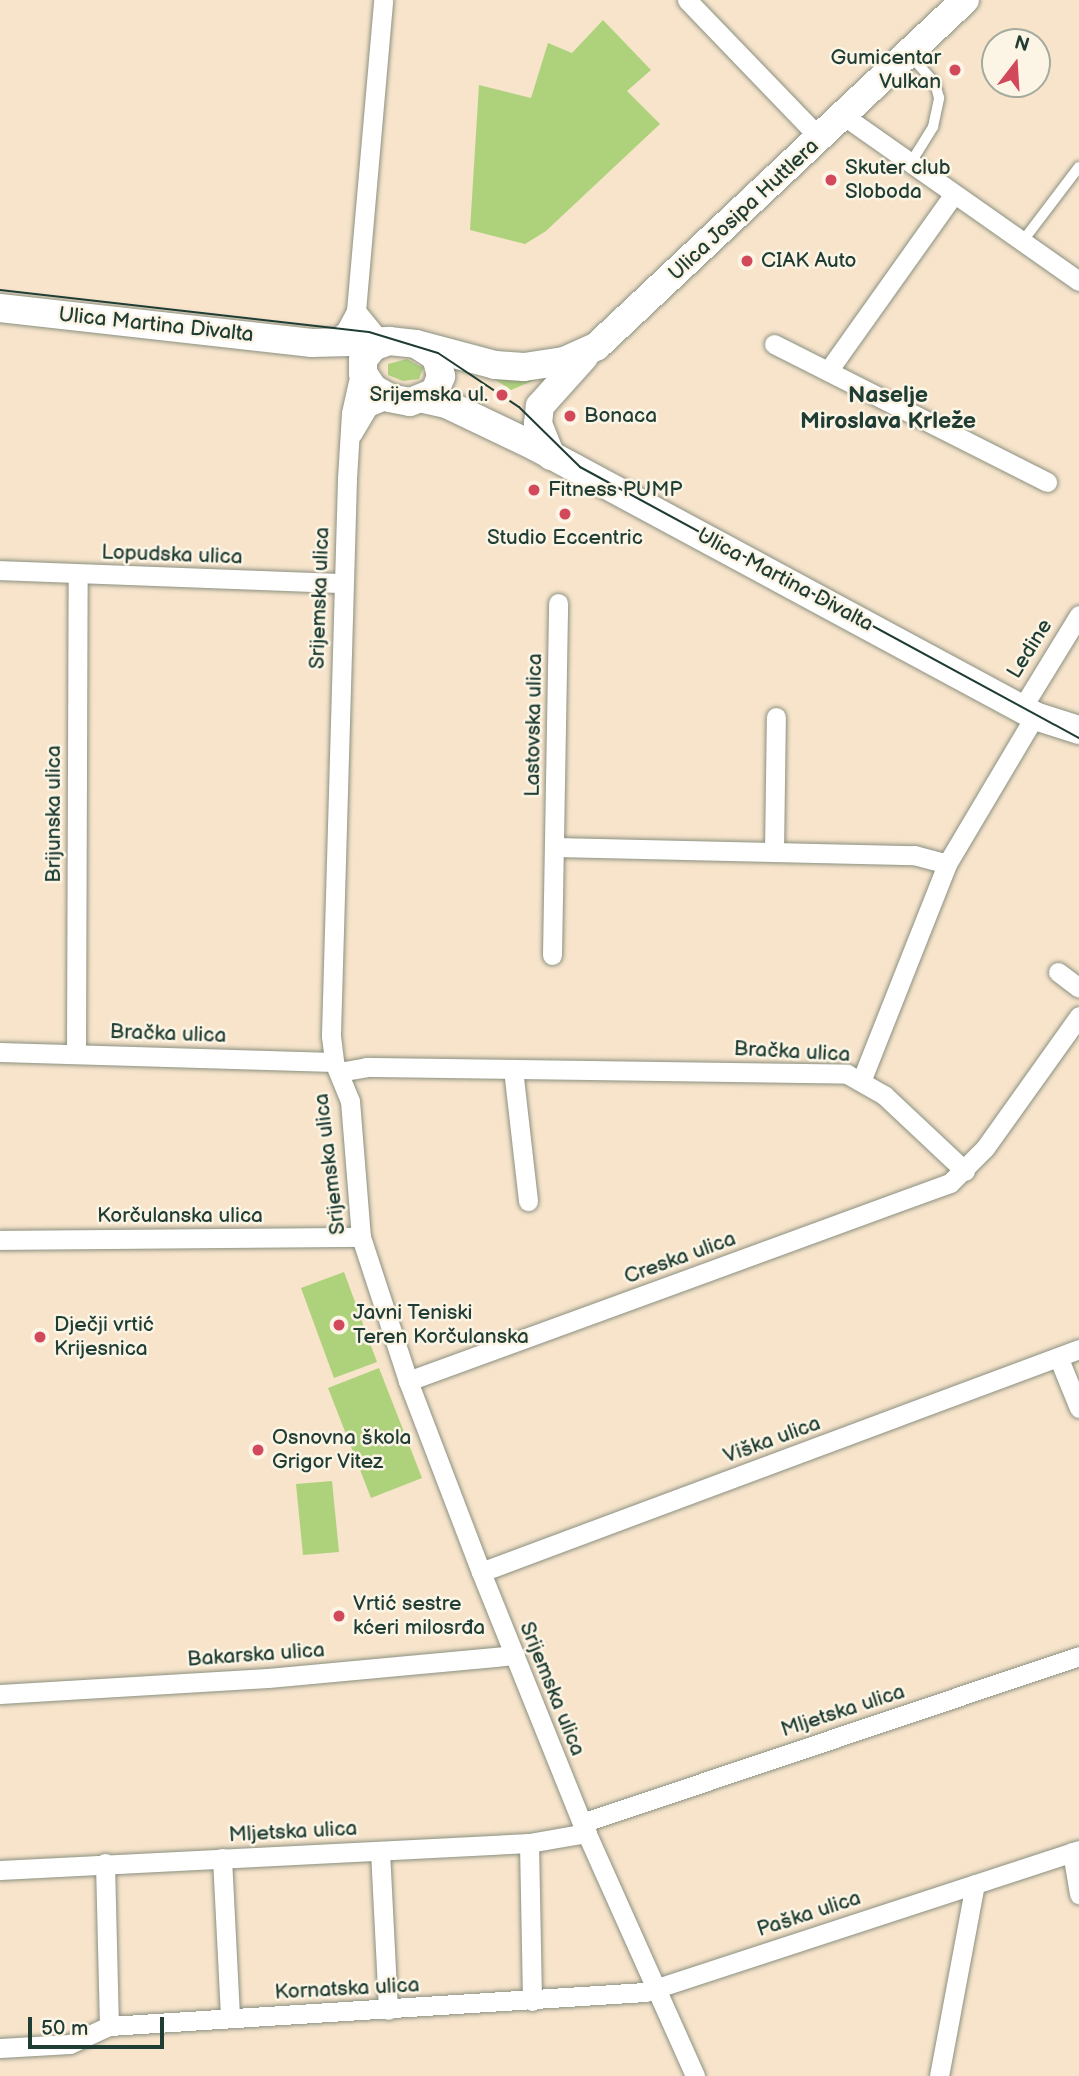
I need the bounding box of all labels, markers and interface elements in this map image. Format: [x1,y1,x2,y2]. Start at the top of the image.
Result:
north arrow [981,28,1051,98]
text: N [1012,31,1032,57]
place label: Gumicentar Vulkan [831,45,941,95]
marker: Gumicentar Vulkan [947,62,963,78]
street label: Ulica Josipa Huttlera [663,134,825,286]
place label: Skuter club Sloboda [845,155,950,205]
marker: Skuter club Sloboda [823,172,839,188]
place label: CIAK Auto [761,248,857,274]
marker: CIAK Auto [739,253,755,269]
street label: Ulica Martina Divalta [57,302,255,348]
district label: Naselje Miroslava Krleže [800,381,976,435]
place label: Srijemska ul. [370,382,488,408]
marker: Srijemska ul. [494,387,510,403]
place label: Bonaca [584,403,657,429]
marker: Bonaca [562,408,578,424]
place label: Fitness PUMP [548,477,683,503]
marker: Fitness PUMP [526,482,542,498]
marker: Studio Eccentric [557,506,573,522]
street label: Ulica Martina Divalta [693,523,877,637]
place label: Studio Eccentric [487,525,643,551]
street label: Srijemska ulica [305,526,335,670]
street label: Lopudska ulica [101,540,243,570]
street label: Ledine [1002,615,1058,683]
street label: Lastovska ulica [520,653,548,797]
street label: Brijunska ulica [41,745,67,883]
street label: Bračka ulica [109,1019,227,1049]
street label: Bračka ulica [733,1036,851,1068]
street label: Srijemska ulica [309,1092,351,1236]
street label: Korčulanska ulica [97,1203,263,1229]
street label: Creska ulica [621,1226,739,1290]
place label: Javni Teniski Teren Korčulanska [353,1300,529,1350]
place label: Dječji vrtić Krijesnica [54,1312,154,1362]
marker: Javni Teniski Teren Korčulanska [331,1317,347,1333]
marker: Dječji vrtić Krijesnica [32,1329,48,1345]
street label: Viška ulica [720,1411,824,1469]
place label: Osnovna škola Grigor Vitez [272,1425,411,1475]
marker: Osnovna škola Grigor Vitez [250,1442,266,1458]
place label: Vrtić sestre kćeri milosrđa [353,1591,485,1641]
marker: Vrtić sestre kćeri milosrđa [331,1608,347,1624]
street label: Srijemska ulica [514,1618,590,1760]
street label: Bakarska ulica [186,1638,326,1672]
street label: Mljetska ulica [778,1679,908,1743]
street label: Mljetska ulica [228,1816,358,1848]
street label: Paška ulica [754,1885,864,1943]
street label: Kornatska ulica [274,1973,420,2005]
scale bar [32,2002,168,2046]
text: 50 m [41,2016,88,2041]

